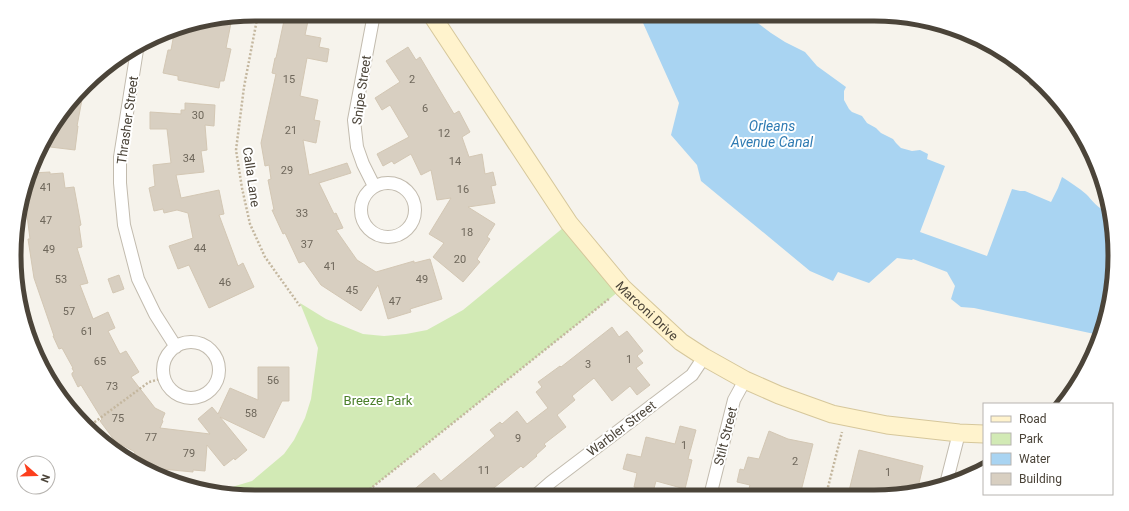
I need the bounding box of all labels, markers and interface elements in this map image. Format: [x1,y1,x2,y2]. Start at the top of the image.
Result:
street label: Snipe Street [349,54,374,126]
house number: 15 [283,73,295,86]
house number: 2 [409,73,415,86]
street label: Thrasher Street [114,75,141,165]
house number: 6 [422,102,428,115]
house number: 30 [192,109,204,122]
water label: Orleans Avenue Canal [730,118,814,150]
house number: 21 [285,124,297,137]
house number: 12 [438,127,450,140]
street label: Calla Lane [240,146,263,208]
house number: 34 [183,152,195,165]
house number: 14 [449,155,461,168]
house number: 29 [281,164,293,177]
house number: 41 [40,181,52,194]
house number: 16 [457,183,469,196]
house number: 33 [296,207,308,220]
house number: 47 [40,214,52,227]
house number: 18 [461,226,473,239]
house number: 37 [301,238,313,251]
house number: 44 [194,242,206,255]
house number: 49 [43,243,55,256]
house number: 20 [454,253,466,266]
house number: 41 [324,260,336,273]
house number: 53 [55,273,67,286]
house number: 49 [416,273,428,286]
house number: 46 [219,276,231,289]
street label: Marconi Drive [612,278,681,344]
house number: 45 [346,284,358,297]
house number: 47 [389,295,401,308]
house number: 57 [63,305,75,318]
house number: 61 [81,325,93,338]
house number: 1 [626,353,632,366]
house number: 65 [94,355,106,368]
house number: 3 [585,358,591,371]
house number: 56 [267,374,279,387]
house number: 73 [106,380,118,393]
park label: Breeze Park [344,393,413,408]
street label: Warbler Street [584,398,659,459]
legend [983,403,1113,495]
street label: Stilt Street [711,405,740,467]
house number: 58 [245,407,257,420]
house number: 75 [112,412,124,425]
text: Road [1019,412,1047,426]
house number: 77 [145,431,157,444]
house number: 9 [515,432,521,445]
text: Park [1019,432,1044,446]
house number: 1 [681,439,687,452]
house number: 79 [183,447,195,460]
text: Water [1019,452,1050,466]
north arrow [16,455,56,495]
house number: 2 [792,455,798,468]
house number: 11 [478,464,490,477]
house number: 1 [885,466,891,479]
text: N [37,472,52,484]
text: Building [1019,472,1062,486]

